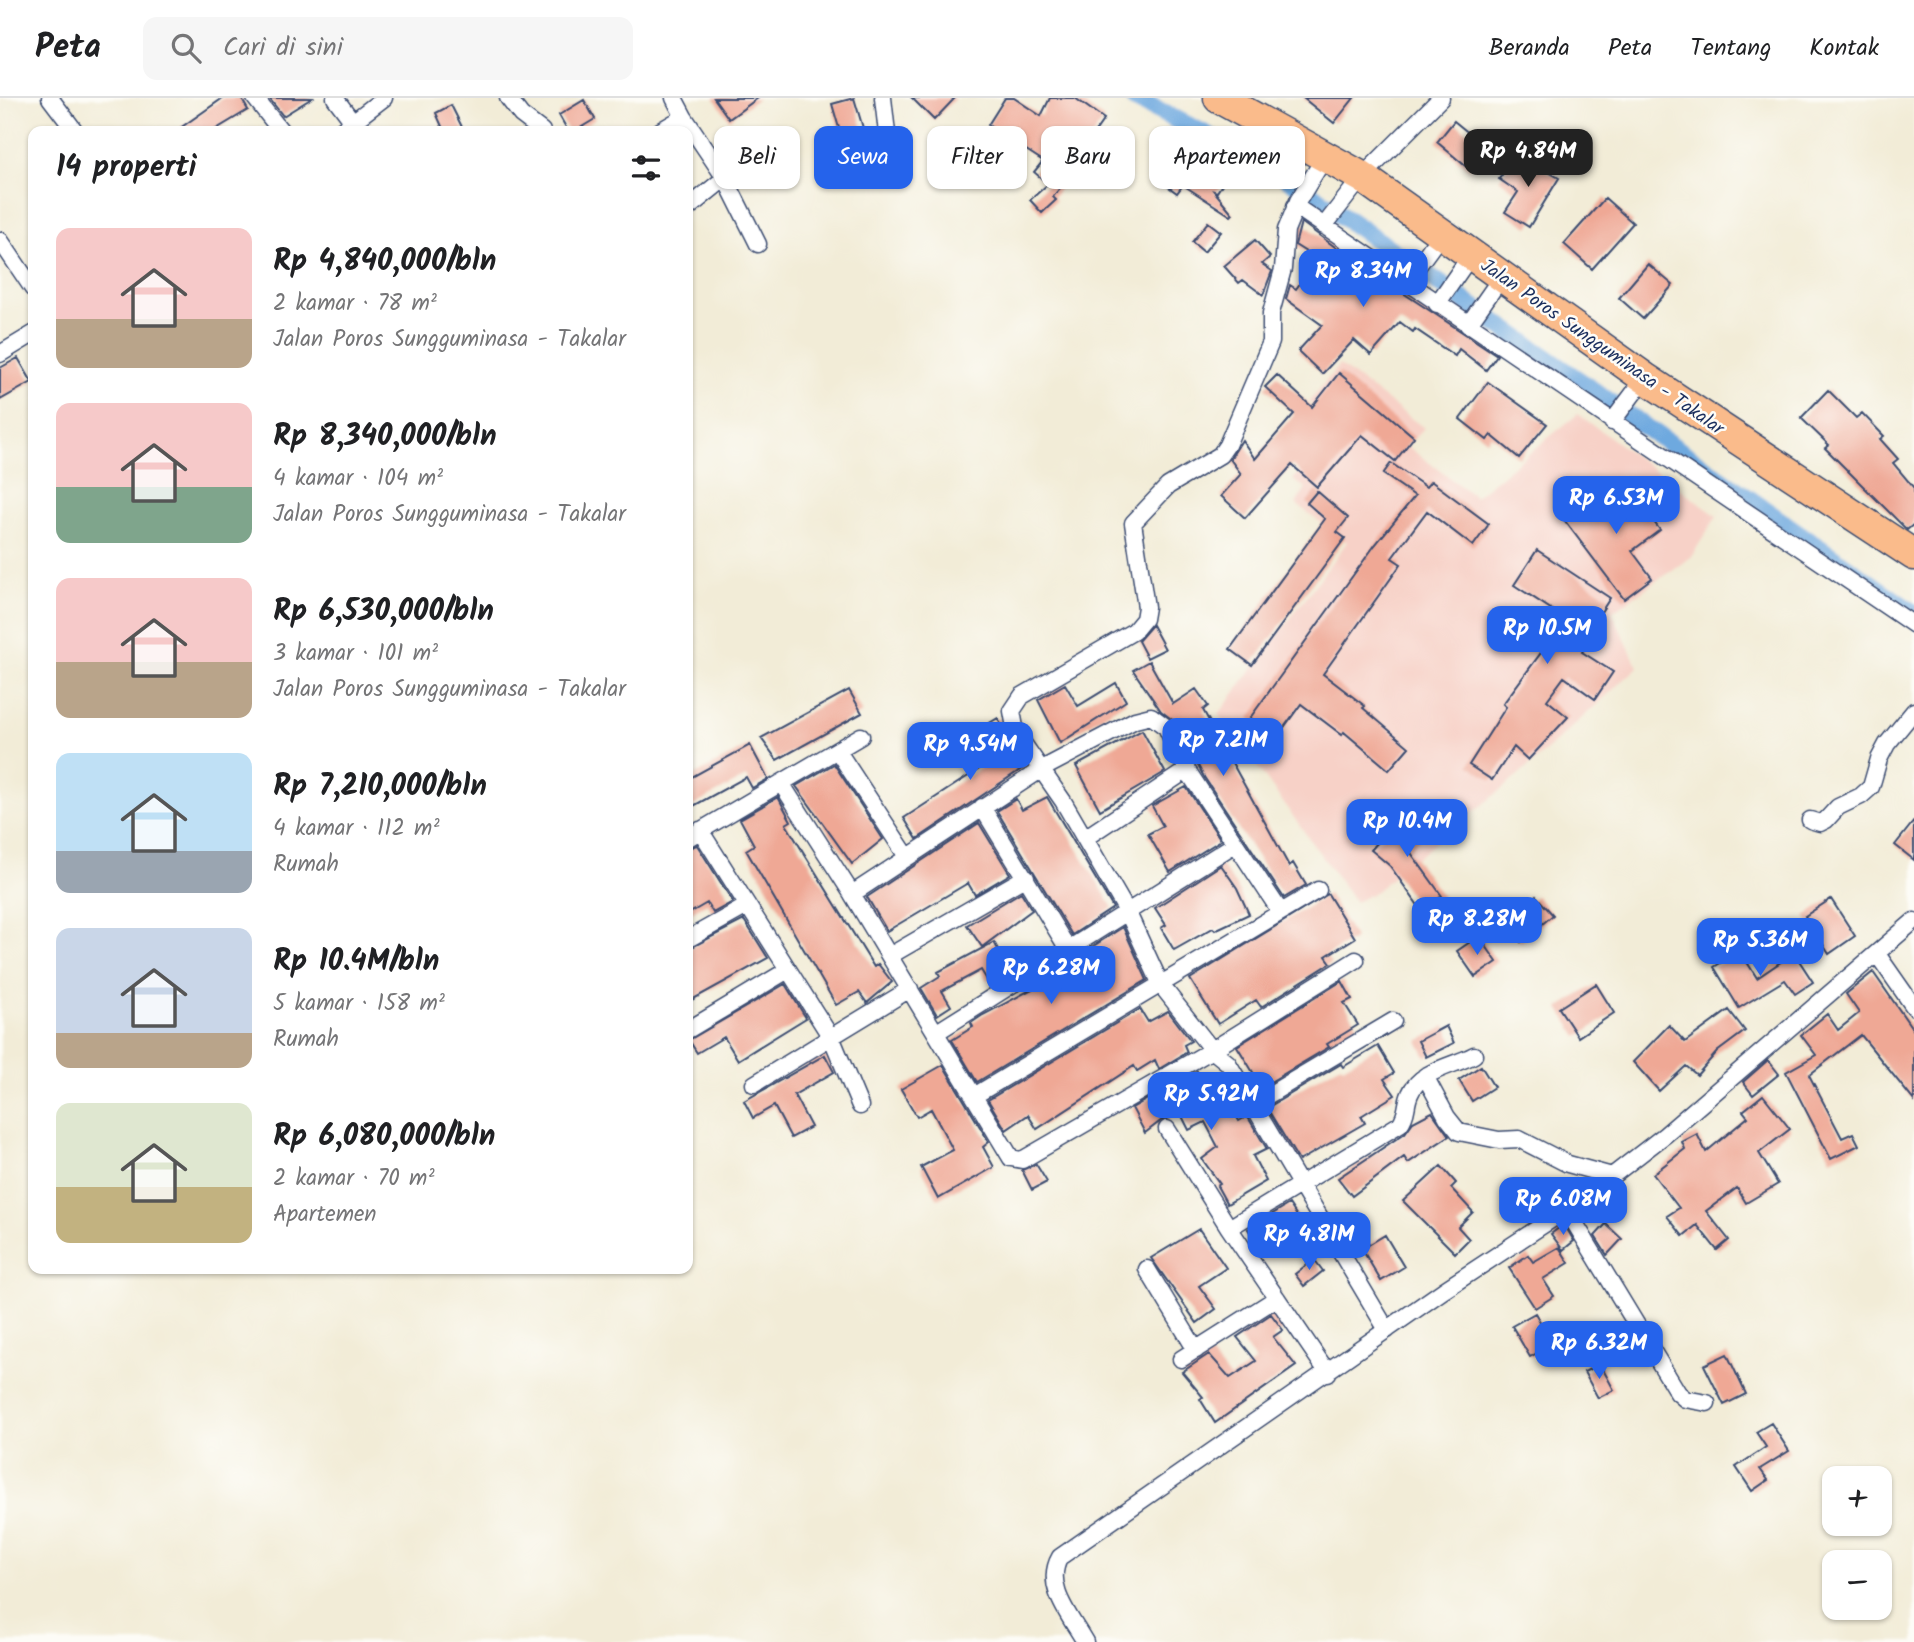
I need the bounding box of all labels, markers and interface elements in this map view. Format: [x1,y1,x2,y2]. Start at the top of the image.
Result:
search box [143,17,633,80]
text: Peta [35,22,101,75]
text: Cari di sini [223,27,343,69]
icon: search [167,29,205,67]
text: Beranda [1488,29,1570,68]
text: Peta [1608,29,1652,68]
text: Tentang [1690,29,1771,68]
text: Kontak [1809,29,1879,68]
chip: Beli [714,126,800,189]
chip: Sewa [814,126,913,189]
chip: Filter [927,126,1027,189]
chip: Baru [1041,126,1135,189]
chip: Apartemen [1149,126,1305,189]
pin: Rp 4.84M [1456,130,1600,189]
text: Rp 4.84M [1480,134,1576,170]
text: 14 properti [56,144,197,192]
icon: filters [627,149,665,187]
text: Rp 4,840,000/bln [273,238,496,286]
pin: Rp 8.34M [1291,250,1435,309]
street label: Jalan Poros Sungguminasa - Takalar [1474,252,1731,445]
text: Rp 8.34M [1315,254,1411,290]
icon: home [112,256,196,340]
text: 2 kamar · 78 m² [273,286,437,322]
text: Jalan Poros Sungguminasa - Takalar [273,322,626,358]
text: Rp 8,340,000/bln [273,413,497,461]
icon: home [112,431,196,515]
text: 4 kamar · 104 m² [273,461,443,497]
pin: Rp 6.53M [1544,476,1688,536]
text: Rp 6.53M [1569,481,1663,517]
text: Jalan Poros Sungguminasa - Takalar [273,497,626,533]
text: Rp 6,530,000/bln [273,588,494,636]
icon: home [112,606,196,690]
pin: Rp 10.5M [1475,606,1619,666]
text: Rp 10.5M [1503,611,1591,647]
text: 3 kamar · 101 m² [273,636,438,672]
text: Jalan Poros Sungguminasa - Takalar [273,672,626,708]
pin: Rp 7.21M [1151,718,1295,778]
pin: Rp 9.54M [898,722,1042,782]
text: Rp 7.21M [1178,723,1268,759]
text: Rp 9.54M [923,727,1017,763]
text: Rp 7,210,000/bln [273,763,487,811]
icon: home [112,781,196,865]
pin: Rp 10.4M [1335,800,1479,859]
text: Rp 10.4M [1362,804,1452,840]
text: 4 kamar · 112 m² [273,811,440,847]
text: Rumah [273,847,339,883]
pin: Rp 8.28M [1405,898,1549,957]
text: Rp 8.28M [1428,902,1526,938]
pin: Rp 5.36M [1688,918,1832,978]
text: Rp 5.36M [1713,923,1807,959]
text: Rp 10.4M/bln [273,938,439,986]
pin: Rp 6.28M [979,946,1123,1006]
text: Rp 6.28M [1002,951,1100,987]
icon: home [112,956,196,1040]
text: 5 kamar · 158 m² [273,986,445,1022]
text: Rumah [273,1022,339,1058]
pin: Rp 5.92M [1139,1072,1283,1132]
text: Rp 5.92M [1164,1077,1258,1113]
text: Rp 6,080,000/bln [273,1113,495,1161]
icon: home [112,1131,196,1215]
text: 2 kamar · 70 m² [273,1161,434,1197]
pin: Rp 6.08M [1491,1178,1635,1237]
text: Rp 6.08M [1515,1182,1611,1218]
text: Apartemen [273,1197,377,1233]
pin: Rp 4.81M [1237,1212,1381,1272]
text: Rp 4.81M [1264,1217,1354,1253]
pin: Rp 6.32M [1527,1322,1671,1381]
text: Rp 6.32M [1551,1326,1647,1362]
map controls [1822,1466,1892,1620]
button: + [1822,1466,1892,1536]
button: − [1822,1550,1892,1620]

